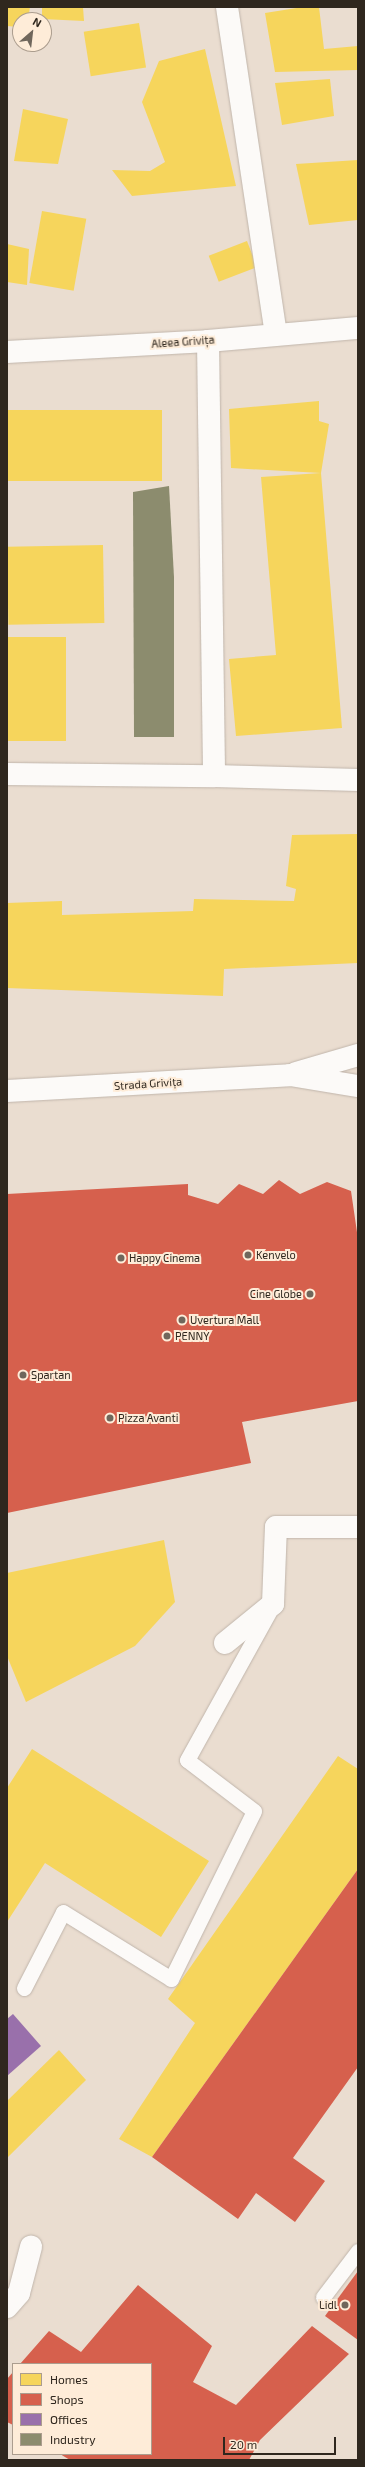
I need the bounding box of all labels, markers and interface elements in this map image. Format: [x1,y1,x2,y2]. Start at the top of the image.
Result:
north arrow [12,12,52,52]
text: N [31,14,44,29]
street label: Aleea Grivița [151,333,215,351]
street label: Strada Grivița [113,1075,183,1093]
place label: Kenvelo [256,1248,296,1262]
marker: Kenvelo [243,1250,253,1260]
place label: Happy Cinema [129,1251,200,1265]
marker: Happy Cinema [116,1253,126,1263]
place label: Cine Globe [250,1287,302,1301]
marker: Cine Globe [305,1289,315,1299]
place label: Uvertura Mall [190,1313,259,1327]
marker: Uvertura Mall [177,1315,187,1325]
place label: PENNY [175,1329,209,1343]
marker: PENNY [162,1331,172,1341]
place label: Spartan [31,1368,71,1382]
marker: Spartan [18,1370,28,1380]
place label: Pizza Avanti [118,1411,179,1425]
marker: Pizza Avanti [105,1413,115,1423]
place label: Lidl [319,2298,337,2312]
marker: Lidl [340,2300,350,2310]
legend [12,2363,152,2455]
text: Homes [50,2372,88,2386]
text: Shops [50,2392,84,2406]
text: Offices [50,2412,87,2426]
scale bar [225,2429,338,2455]
text: Industry [50,2432,96,2446]
text: 20 m [230,2437,257,2451]

